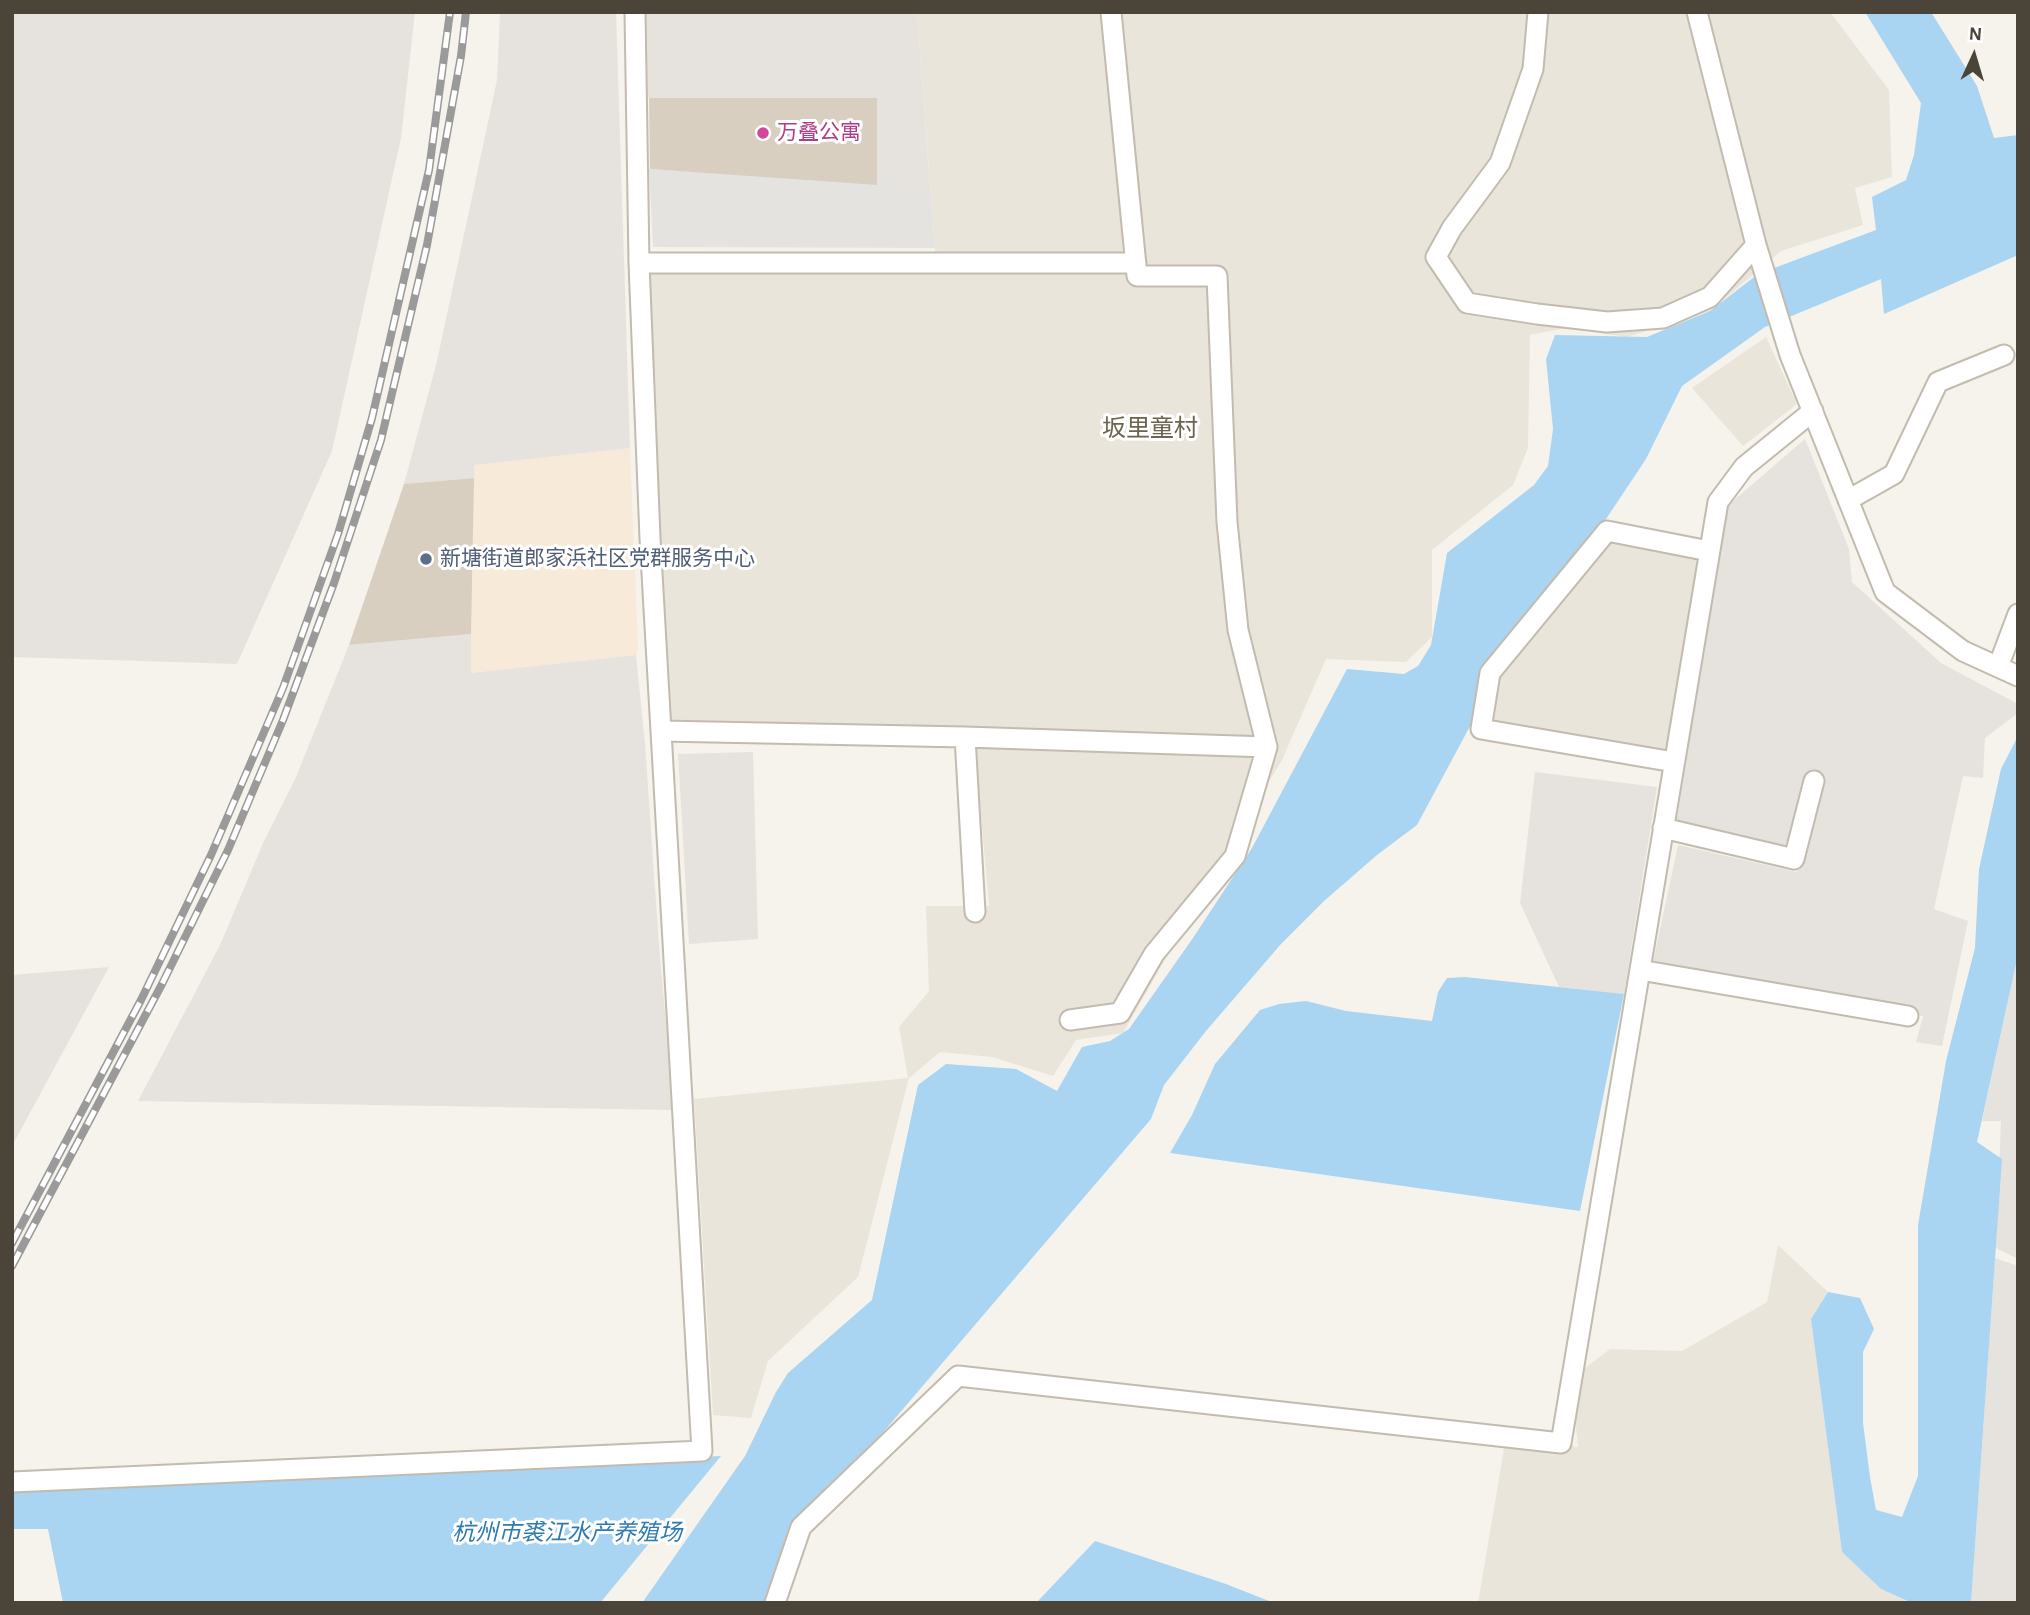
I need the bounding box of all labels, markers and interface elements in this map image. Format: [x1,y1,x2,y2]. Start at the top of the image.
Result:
north arrow [1939,21,2009,91]
text: N [1968,25,1983,44]
place label: 万叠公寓 [777,120,861,146]
marker: 万叠公寓 [755,125,771,141]
district label: 坂里童村 [1102,415,1198,443]
place label: 新塘街道郎家浜社区党群服务中心 [440,546,755,572]
marker: 新塘街道郎家浜社区党群服务中心 [418,551,434,567]
water label: 杭州市裘江水产养殖场 [452,1519,682,1547]

